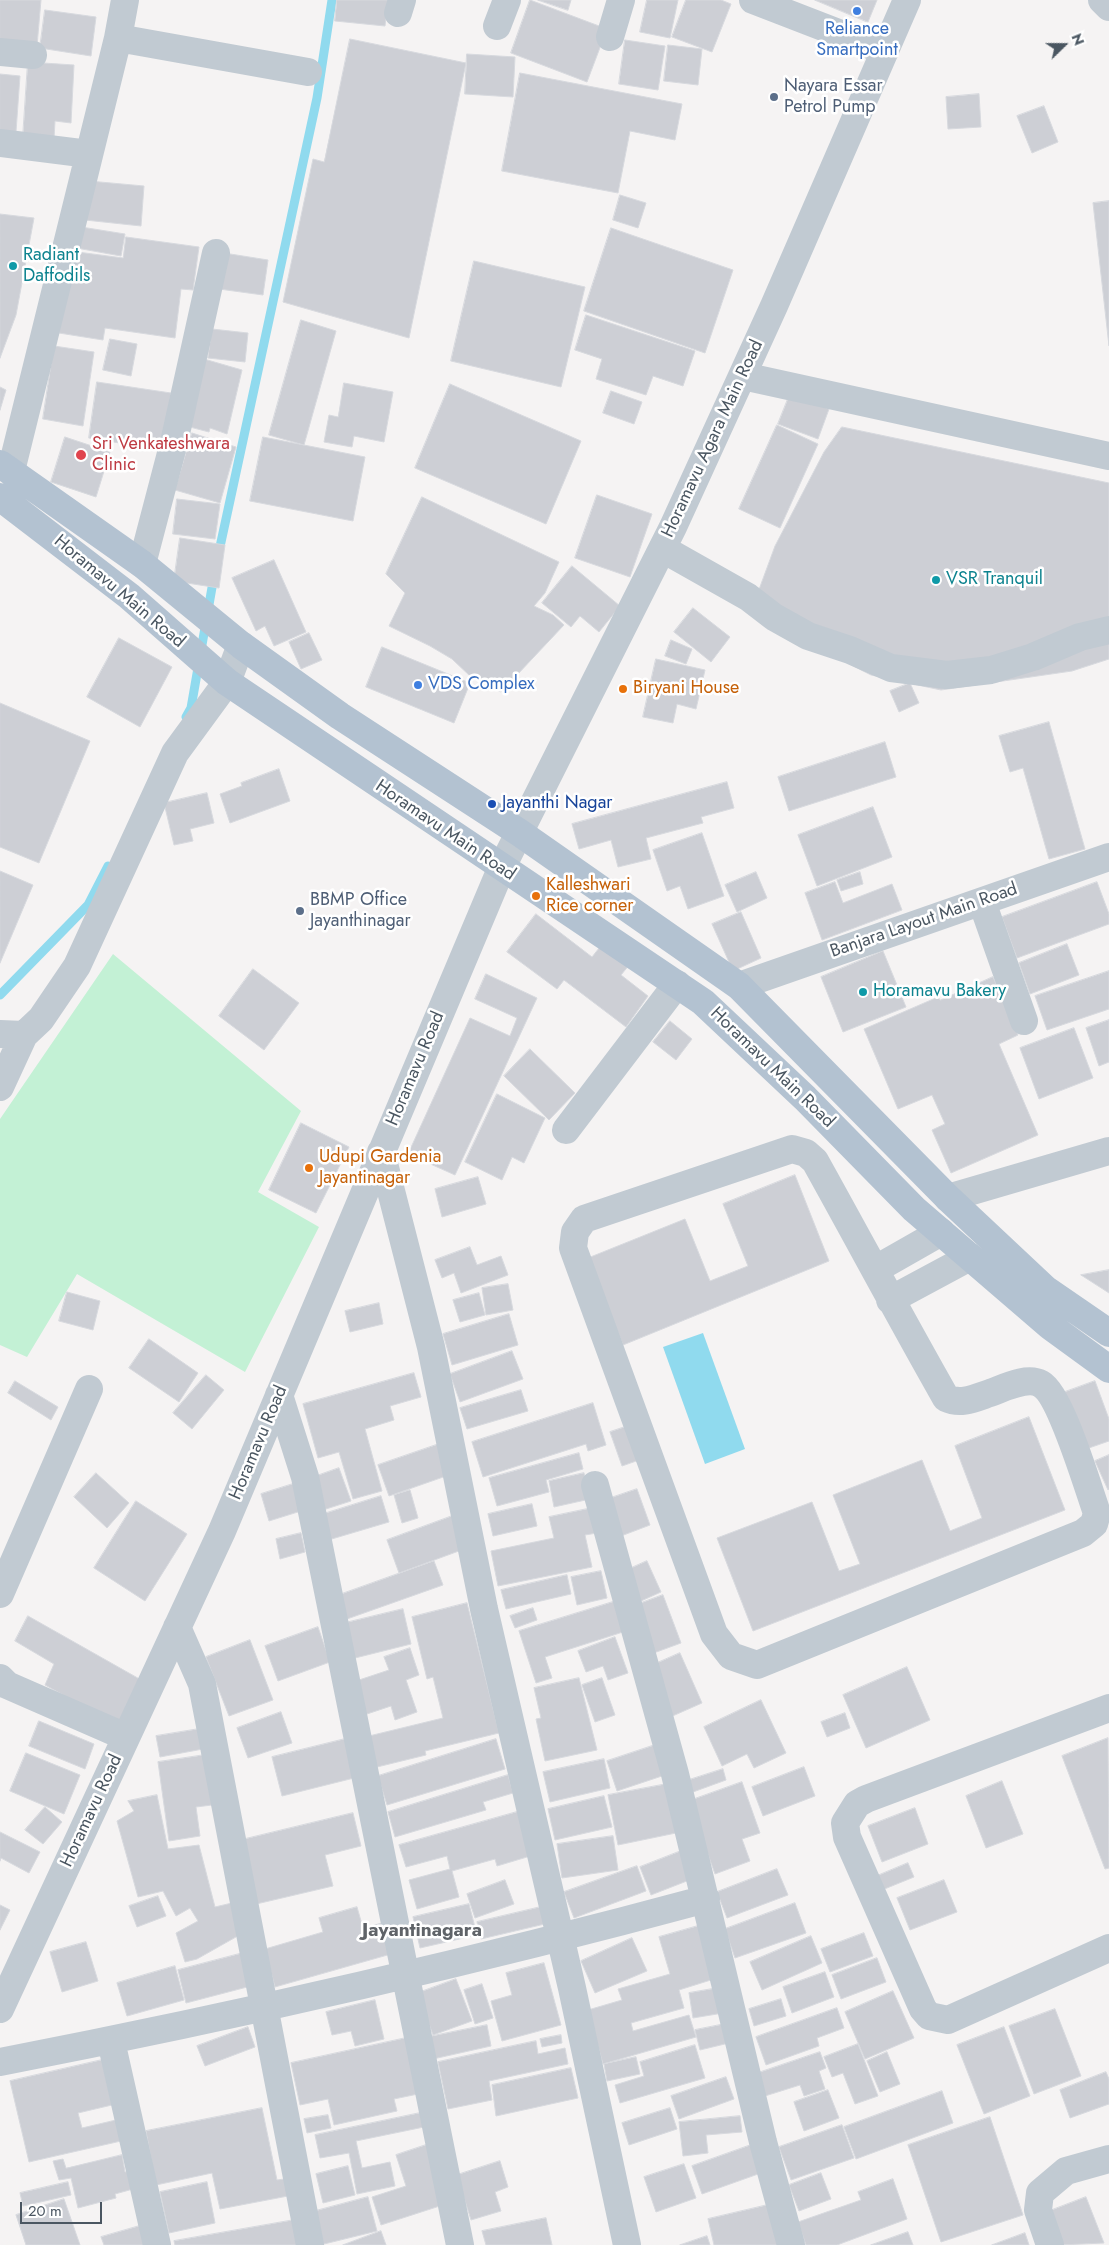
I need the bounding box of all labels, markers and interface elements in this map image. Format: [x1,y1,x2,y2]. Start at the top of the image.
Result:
marker: Reliance Smartpoint [851,5,863,17]
place label: Reliance Smartpoint [816,19,898,62]
north arrow [1039,20,1089,70]
text: N [1067,30,1089,48]
place label: Nayara Essar Petrol Pump [784,76,883,118]
marker: Nayara Essar Petrol Pump [768,91,780,103]
place label: Radiant Daffodils [23,245,90,288]
marker: Radiant Daffodils [7,260,19,272]
street label: Horamavu Agara Main Road [658,337,768,541]
place label: Sri Venkateshwara Clinic [92,434,230,476]
marker: Sri Venkateshwara Clinic [74,448,88,462]
street label: Horamavu Main Road [49,531,189,653]
place label: VSR Tranquil [946,569,1043,591]
marker: VSR Tranquil [930,574,942,586]
place label: VDS Complex [428,674,535,696]
place label: Biryani House [633,678,739,700]
marker: VDS Complex [412,679,424,691]
marker: Biryani House [617,683,629,695]
street label: Horamavu Main Road [371,776,519,886]
place label: Jayanthi Nagar [502,793,612,815]
marker: Jayanthi Nagar [486,798,498,810]
place label: Kalleshwari Rice corner [546,875,634,918]
street label: Banjara Layout Main Road [828,879,1020,963]
place label: BBMP Office Jayanthinagar [310,890,411,932]
marker: Kalleshwari Rice corner [530,890,542,902]
marker: BBMP Office Jayanthinagar [294,905,306,917]
place label: Horamavu Bakery [873,981,1006,1003]
marker: Horamavu Bakery [857,986,869,998]
street label: Horamavu Main Road [705,1003,839,1133]
street label: Horamavu Road [382,1009,450,1129]
place label: Udupi Gardenia Jayantinagar [319,1147,441,1190]
marker: Udupi Gardenia Jayantinagar [303,1162,315,1174]
street label: Horamavu Road [225,1383,293,1503]
street label: Horamavu Road [56,1751,128,1871]
district label: Jayantinagara [362,1920,482,1942]
scale bar [22,2192,105,2224]
text: 20 m [28,2200,62,2222]

